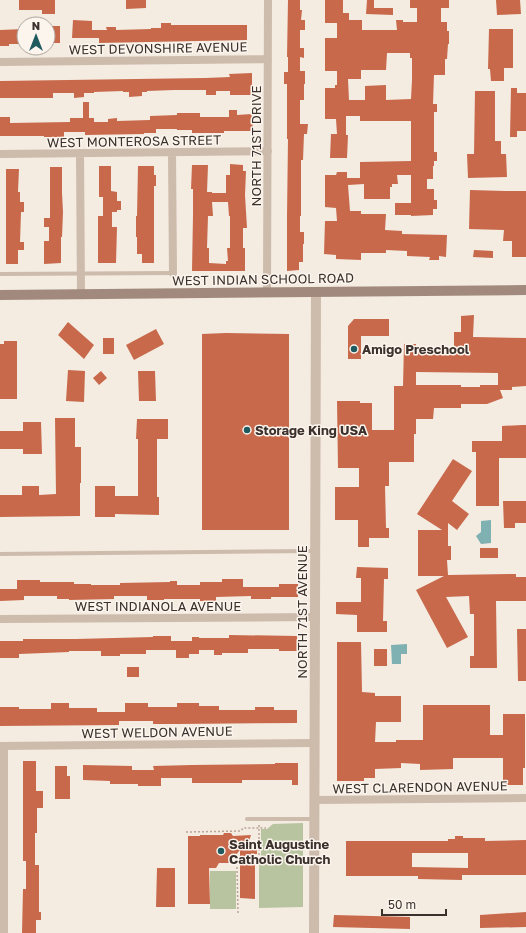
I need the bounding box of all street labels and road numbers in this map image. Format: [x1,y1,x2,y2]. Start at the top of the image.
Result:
street label: WEST DEVONSHIRE AVENUE [68,38,248,58]
street label: NORTH 71ST DRIVE [248,86,264,206]
street label: WEST MONTEROSA STREET [47,131,221,151]
street label: WEST INDIAN SCHOOL ROAD [172,269,354,289]
street label: NORTH 71ST AVENUE [294,545,310,679]
street label: WEST INDIANOLA AVENUE [75,598,241,614]
street label: WEST WELDON AVENUE [81,723,233,741]
street label: WEST CLARENDON AVENUE [332,777,508,797]

